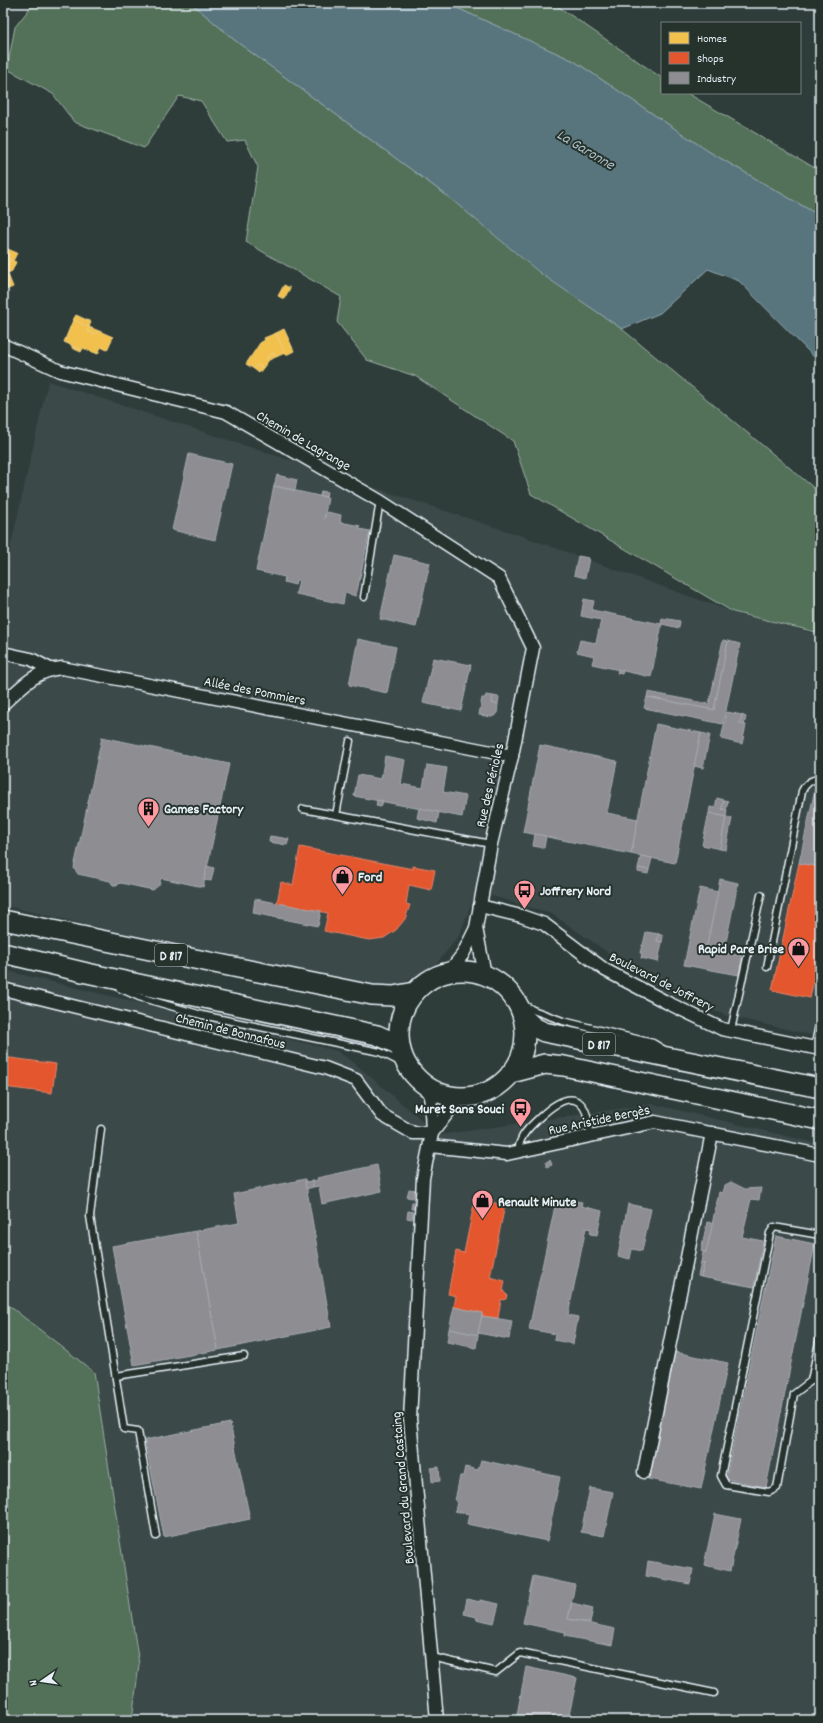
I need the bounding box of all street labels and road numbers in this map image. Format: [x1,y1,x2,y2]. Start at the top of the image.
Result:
street label: Chemin de Lagrange [252,407,354,477]
street label: Allée des Pommiers [202,672,307,712]
street label: Rue des Périoles [472,741,510,830]
road number: D 817 [155,944,187,966]
street label: Boulevard de Joffrery [605,948,717,1018]
street label: Chemin de Bonnafous [173,1009,288,1055]
road number: D 817 [583,1033,615,1055]
street label: Rue Aristide Bergès [547,1100,652,1141]
street label: Boulevard du Grand Castaing [387,1411,421,1565]

